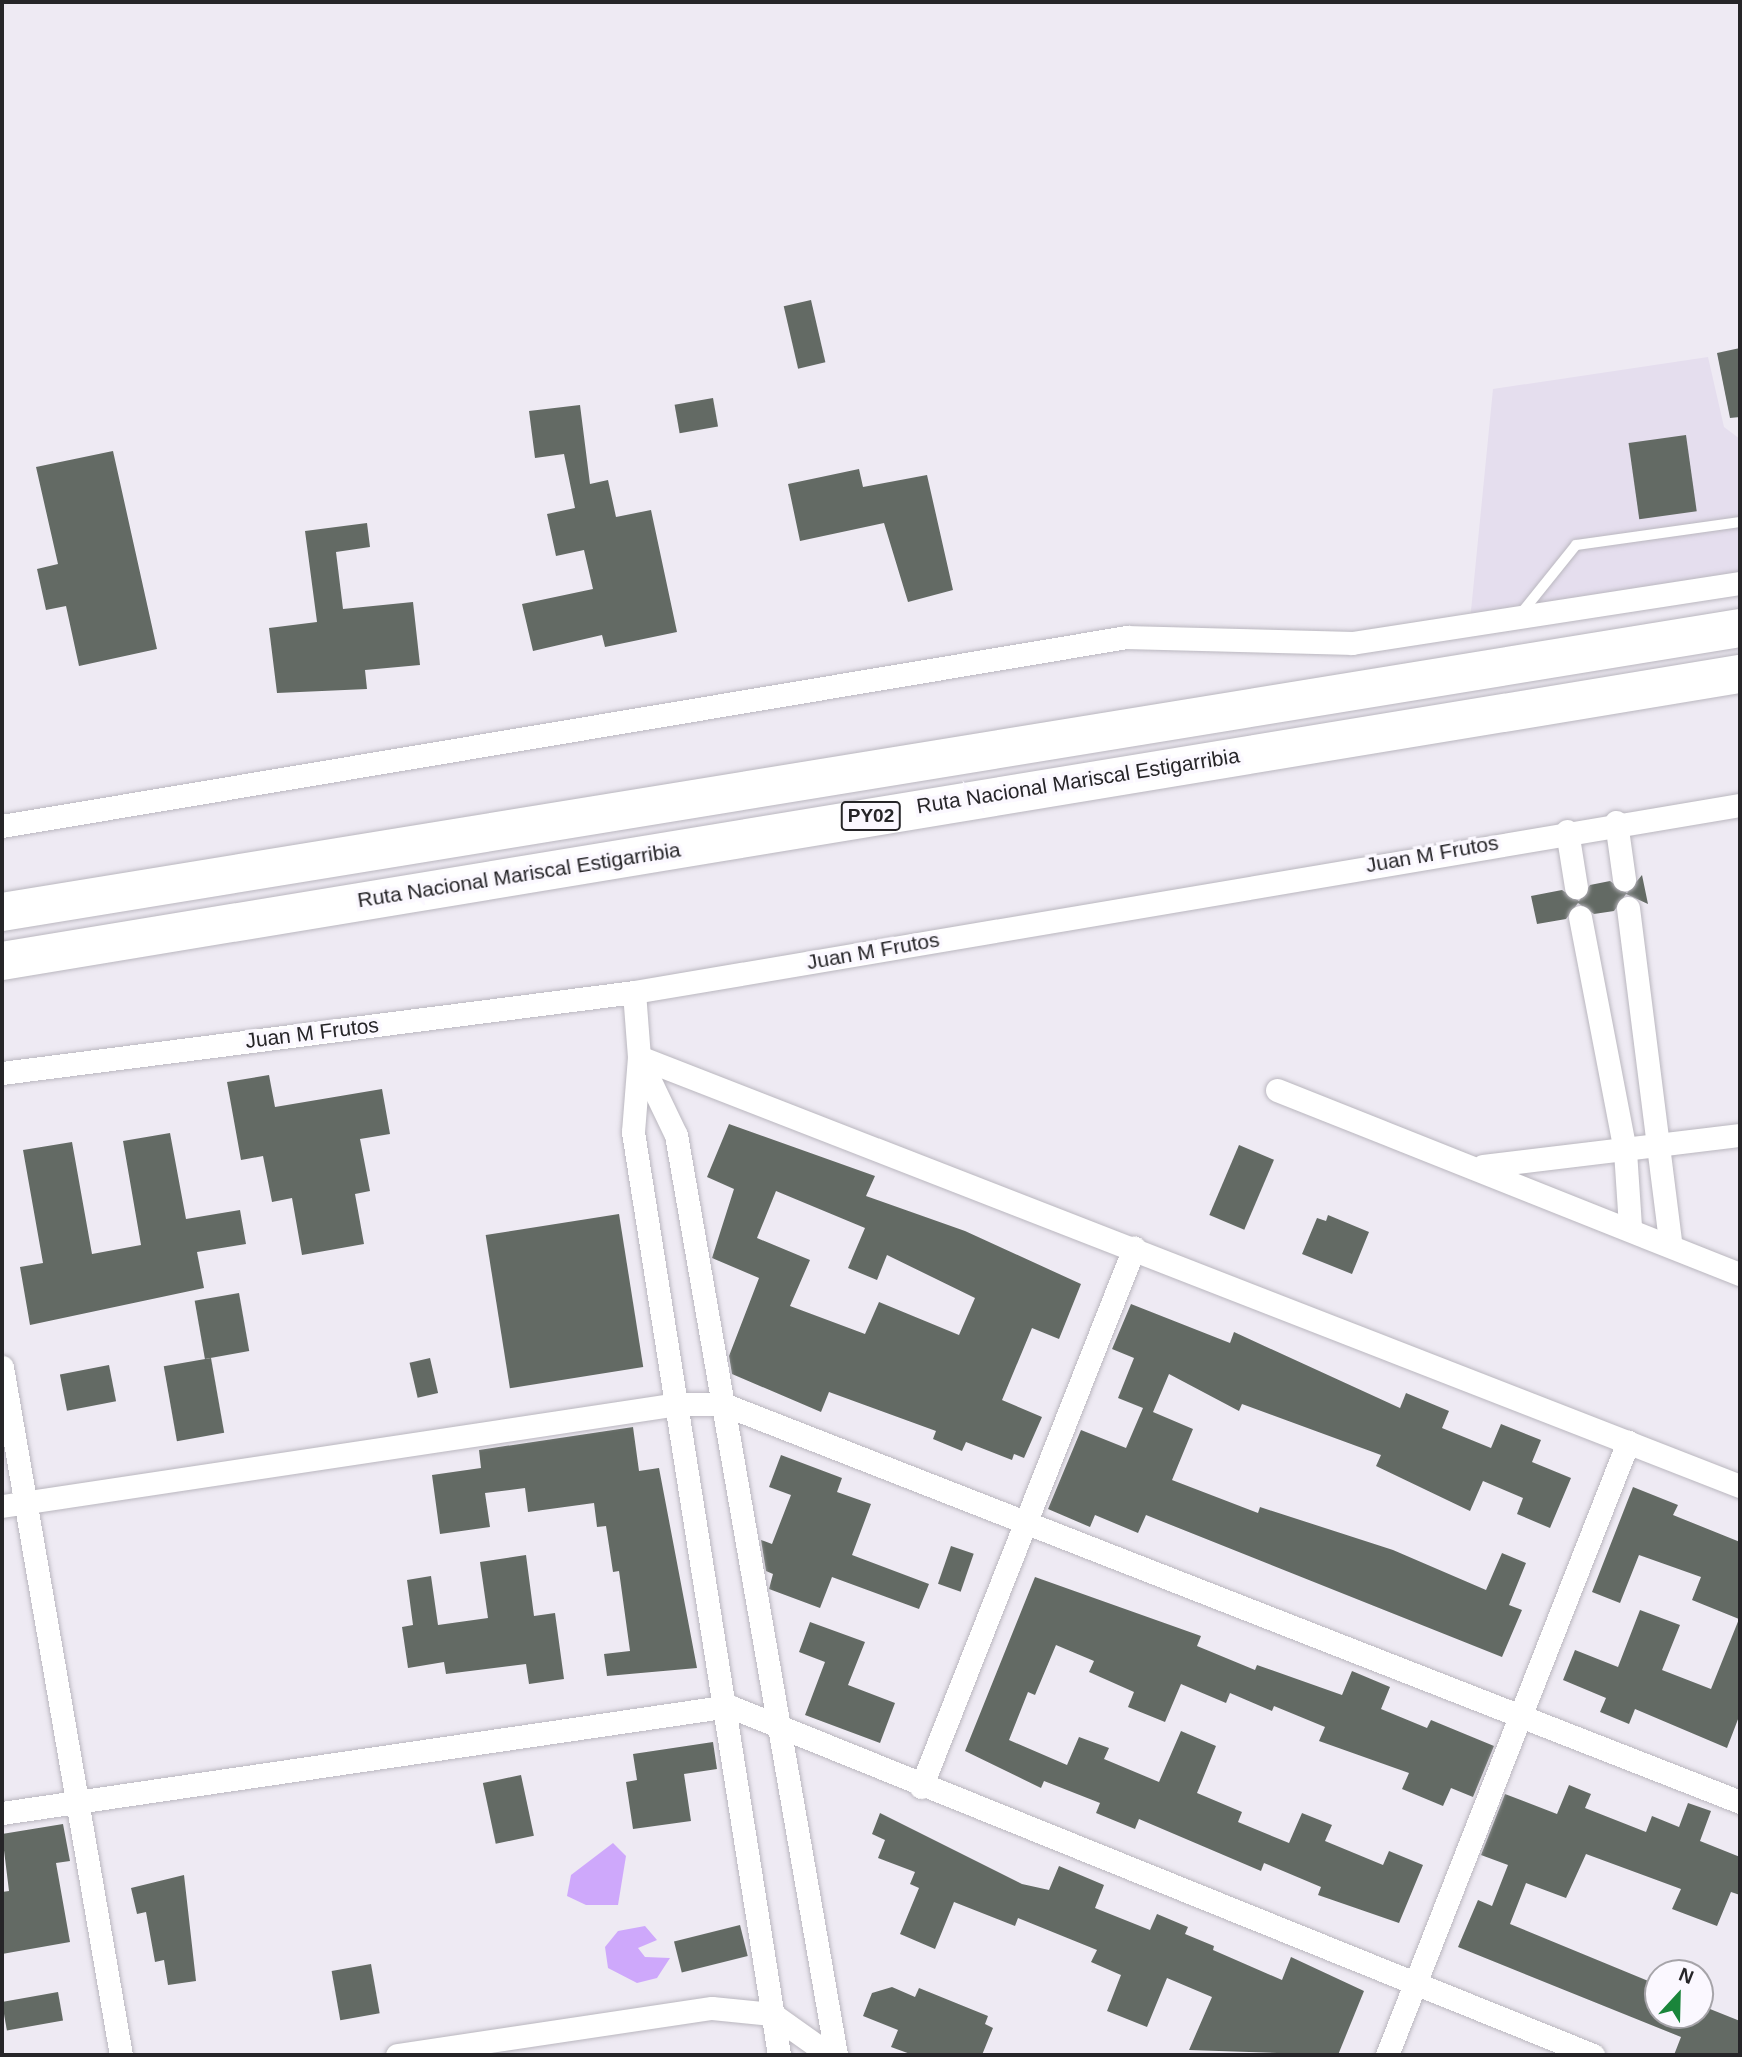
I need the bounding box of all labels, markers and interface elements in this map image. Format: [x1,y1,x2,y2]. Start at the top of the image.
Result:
street label: Ruta Nacional Mariscal Estigarribia [915,743,1241,819]
road number: PY02 [840,800,903,832]
street label: Juan M Frutos [1364,830,1500,878]
street label: Ruta Nacional Mariscal Estigarribia [356,837,682,913]
street label: Juan M Frutos [805,927,941,975]
street label: Juan M Frutos [244,1012,380,1054]
north arrow [1644,1959,1714,2029]
text: N [1676,1964,1697,1988]

